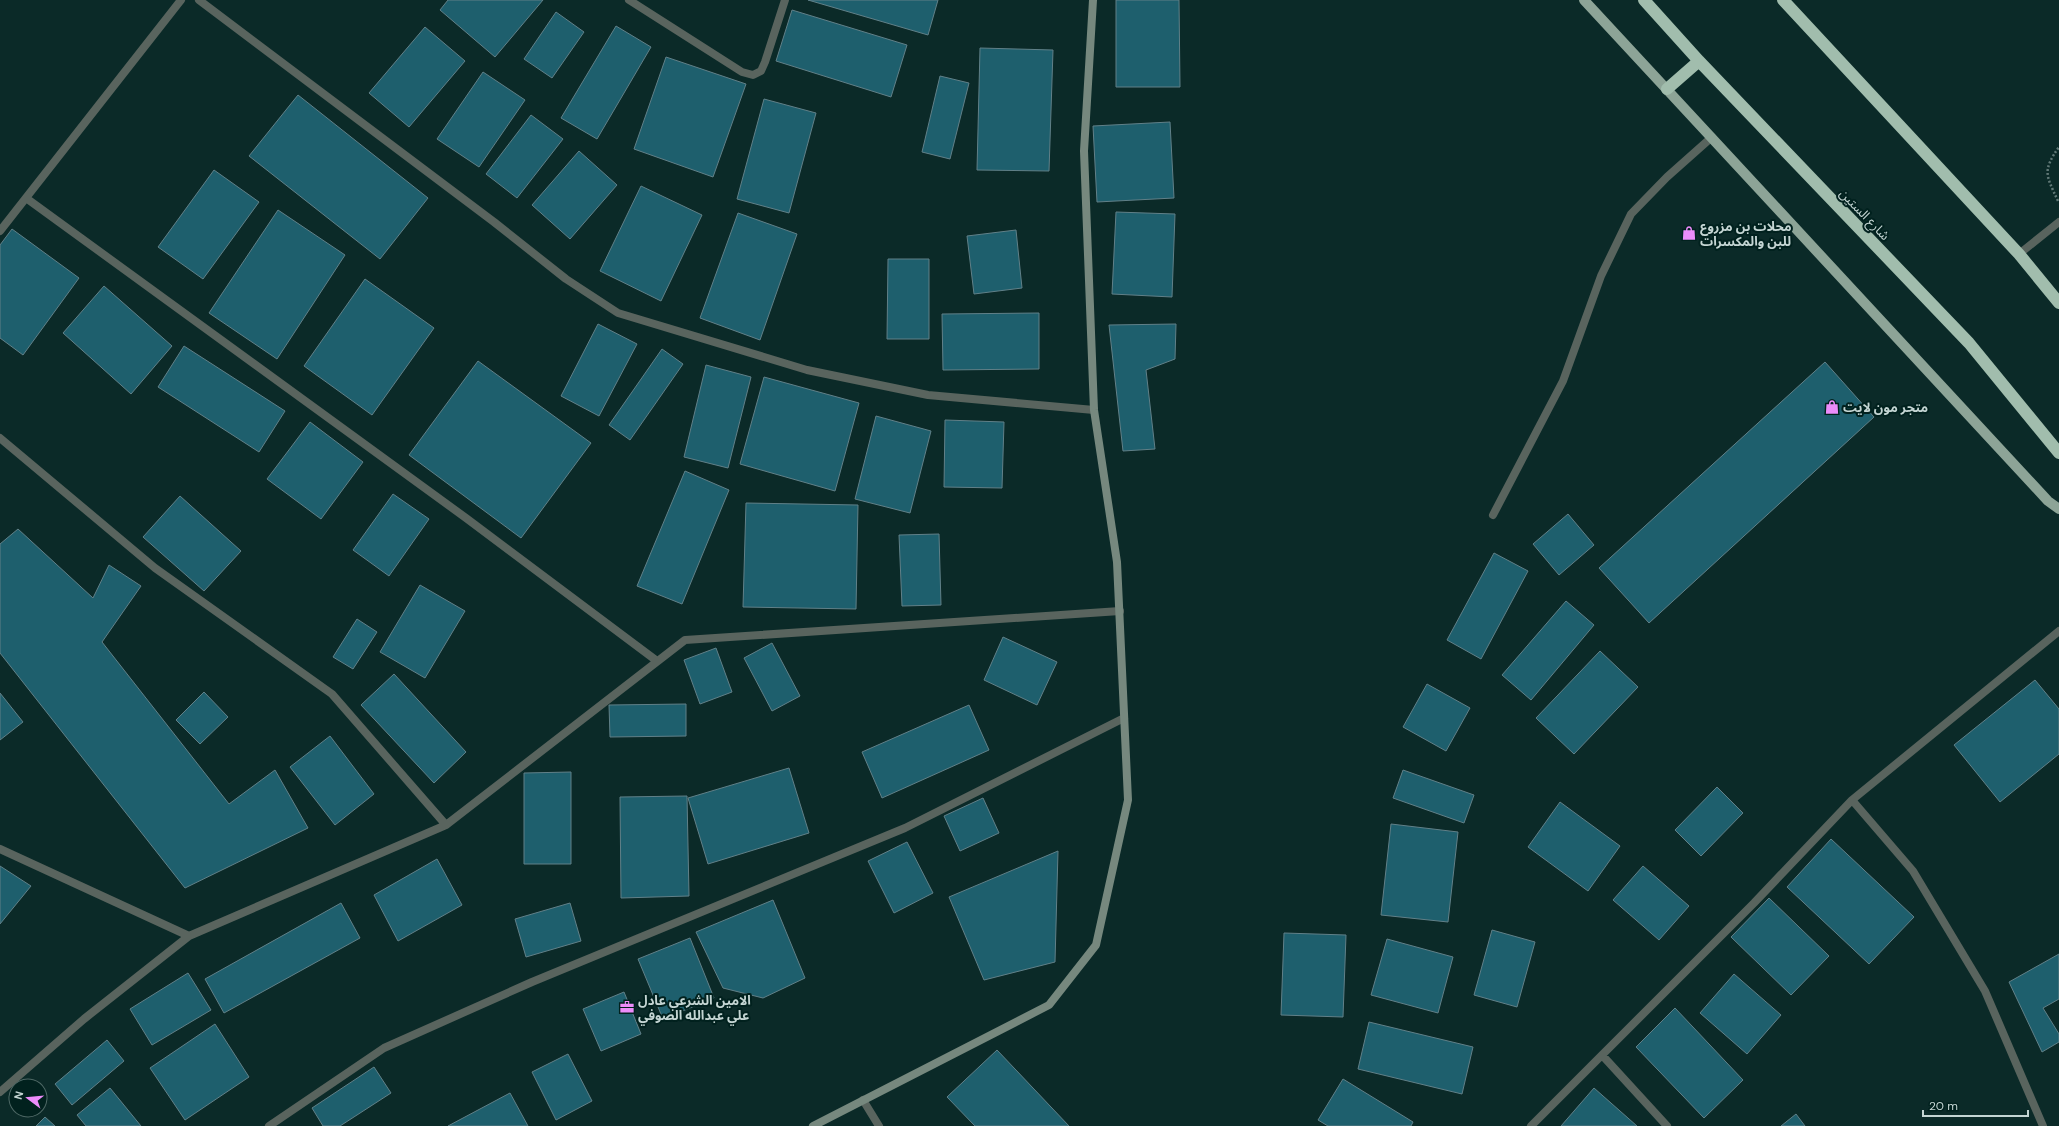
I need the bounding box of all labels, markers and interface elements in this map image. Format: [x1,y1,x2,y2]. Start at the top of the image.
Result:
street label: شارع الستين [1834,185,1894,245]
place label: محلات بن مزروع للبن والمكسرات [1700,218,1792,250]
shop icon: محلات بن مزروع للبن والمكسرات [1681,225,1697,241]
shop icon: متجر مون لايت [1824,399,1840,415]
place label: متجر مون لايت [1843,399,1928,416]
place label: الامين الشرعي عادل علي عبدالله الصوفي [638,992,751,1026]
office icon: الامين الشرعي عادل علي عبدالله الصوفي [619,999,635,1015]
north arrow [8,1078,48,1118]
text: N [11,1089,26,1101]
scale bar [1923,1092,2028,1118]
text: 20 m [1929,1098,1958,1114]

